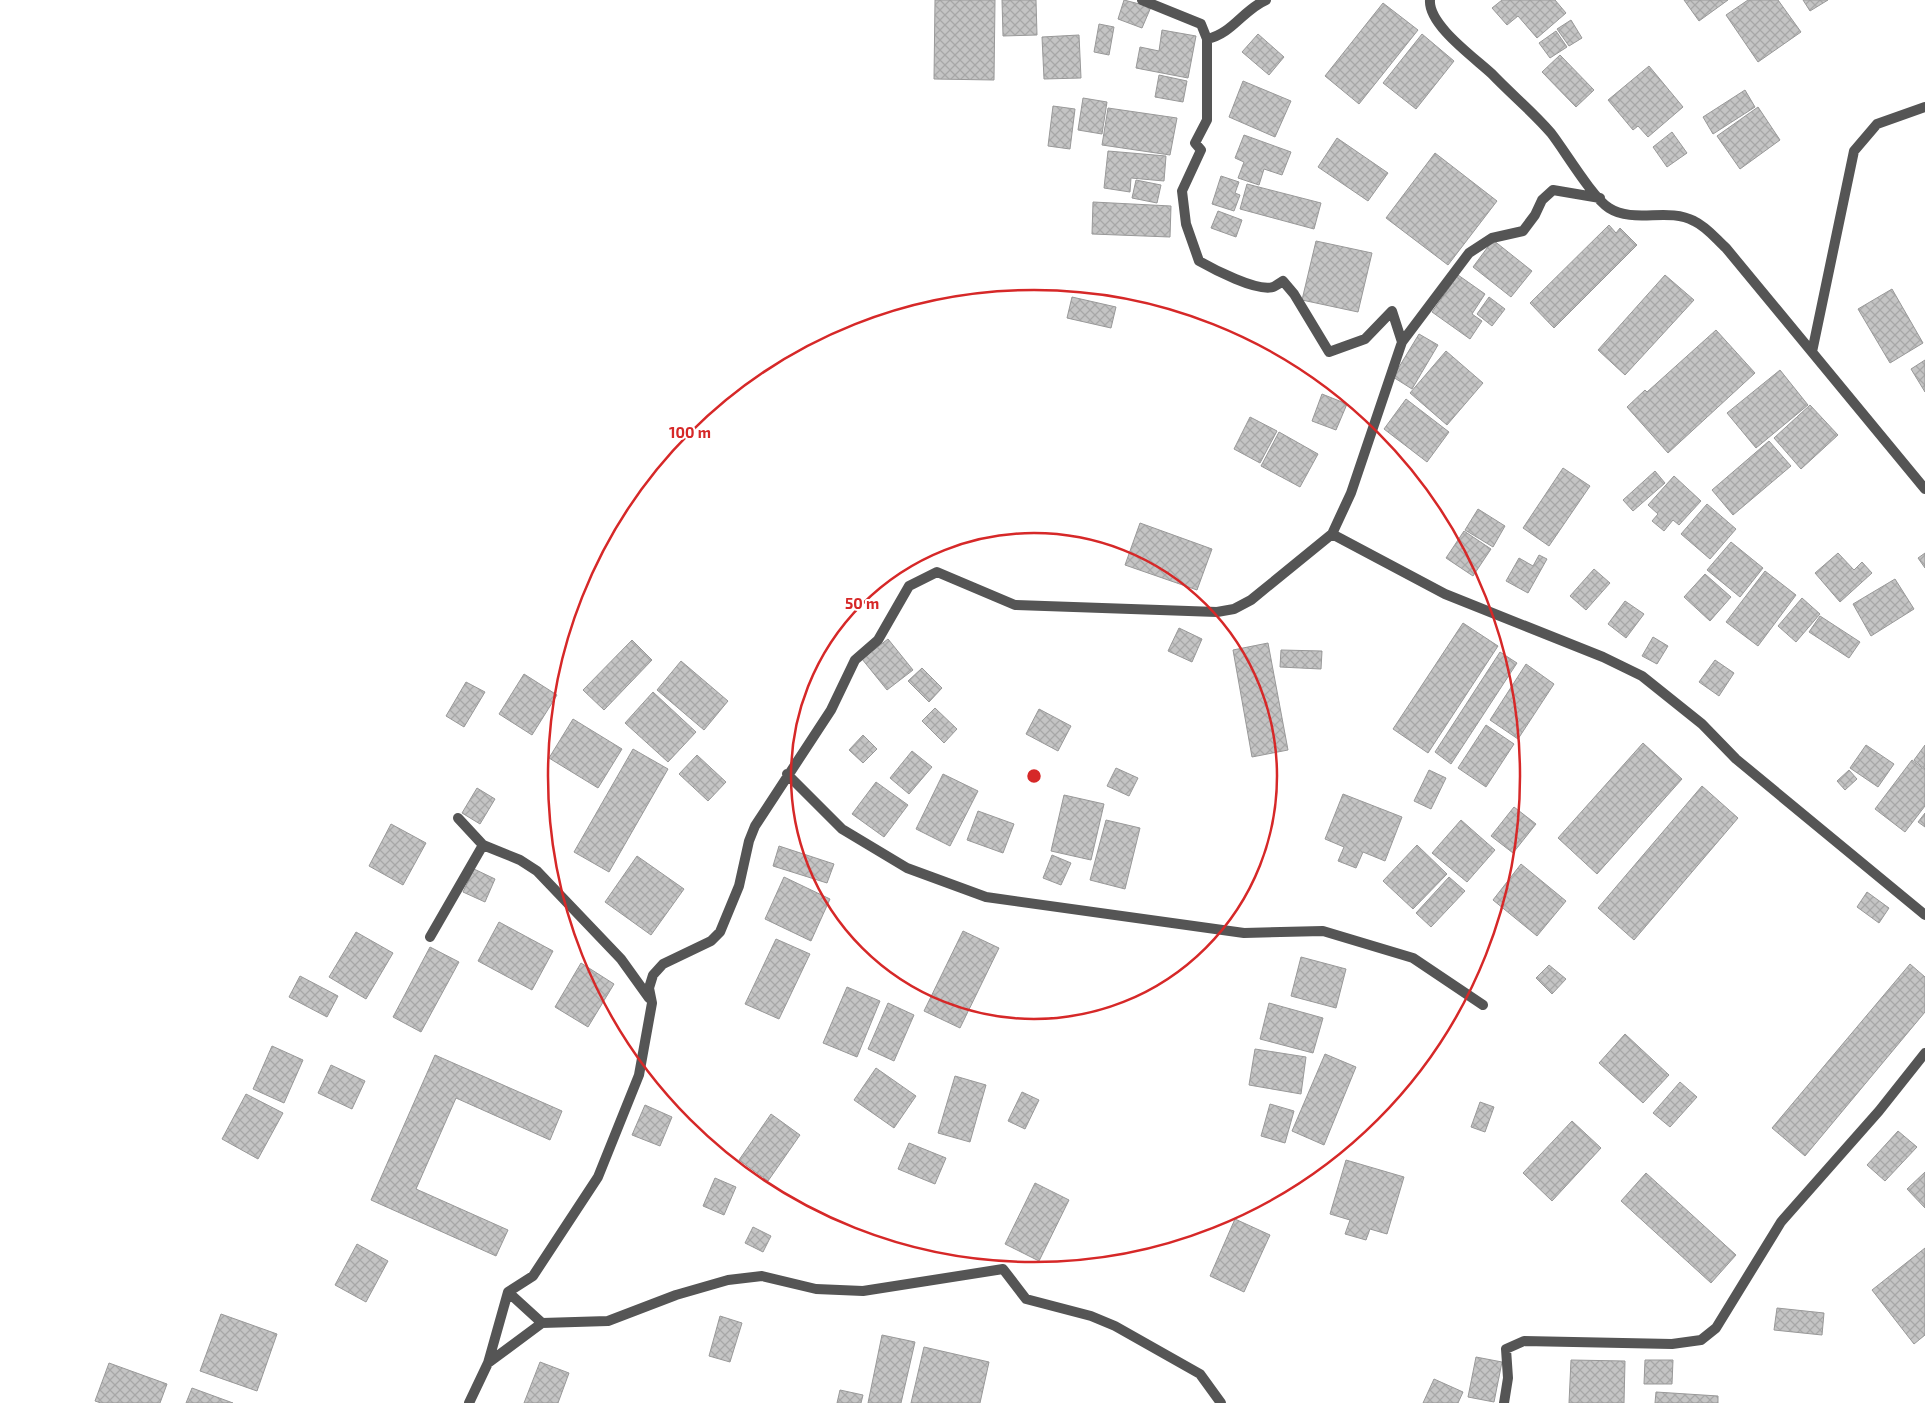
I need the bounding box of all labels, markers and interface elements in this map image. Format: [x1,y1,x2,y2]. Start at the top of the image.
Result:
text: 100 m [669,423,711,441]
text: 50 m [845,594,879,612]
centre of rings [1025,767,1043,785]

